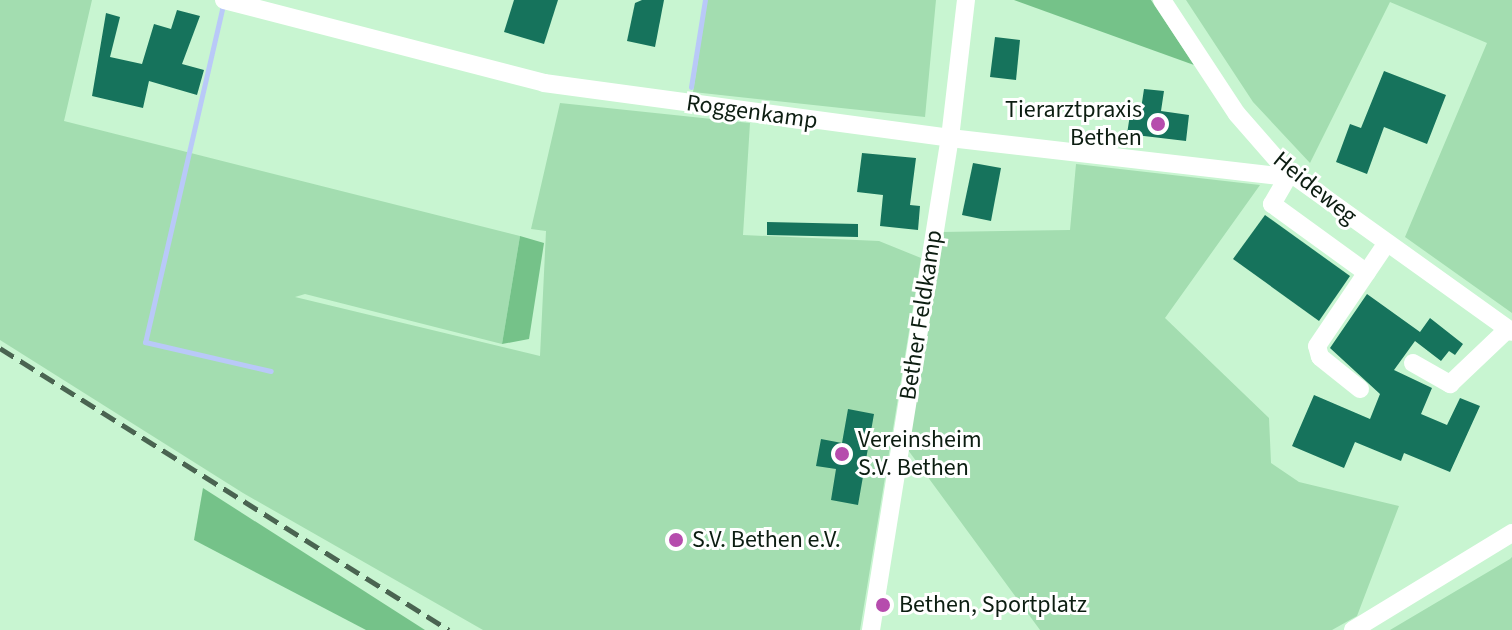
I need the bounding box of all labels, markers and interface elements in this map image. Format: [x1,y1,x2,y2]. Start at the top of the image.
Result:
street label: Roggenkamp [685,89,819,135]
place label: Tierarztpraxis Bethen [1005,96,1142,152]
marker: Tierarztpraxis Bethen [1149,115,1167,133]
street label: Heideweg [1267,145,1363,231]
street label: Bether Feldkamp [893,228,949,402]
place label: Vereinsheim S.V. Bethen [858,426,982,482]
marker: Vereinsheim S.V. Bethen [833,445,851,463]
place label: S.V. Bethen e.V. [692,526,841,554]
marker: S.V. Bethen e.V. [667,531,685,549]
place label: Bethen, Sportplatz [899,591,1087,619]
marker: Bethen, Sportplatz [874,596,892,614]

